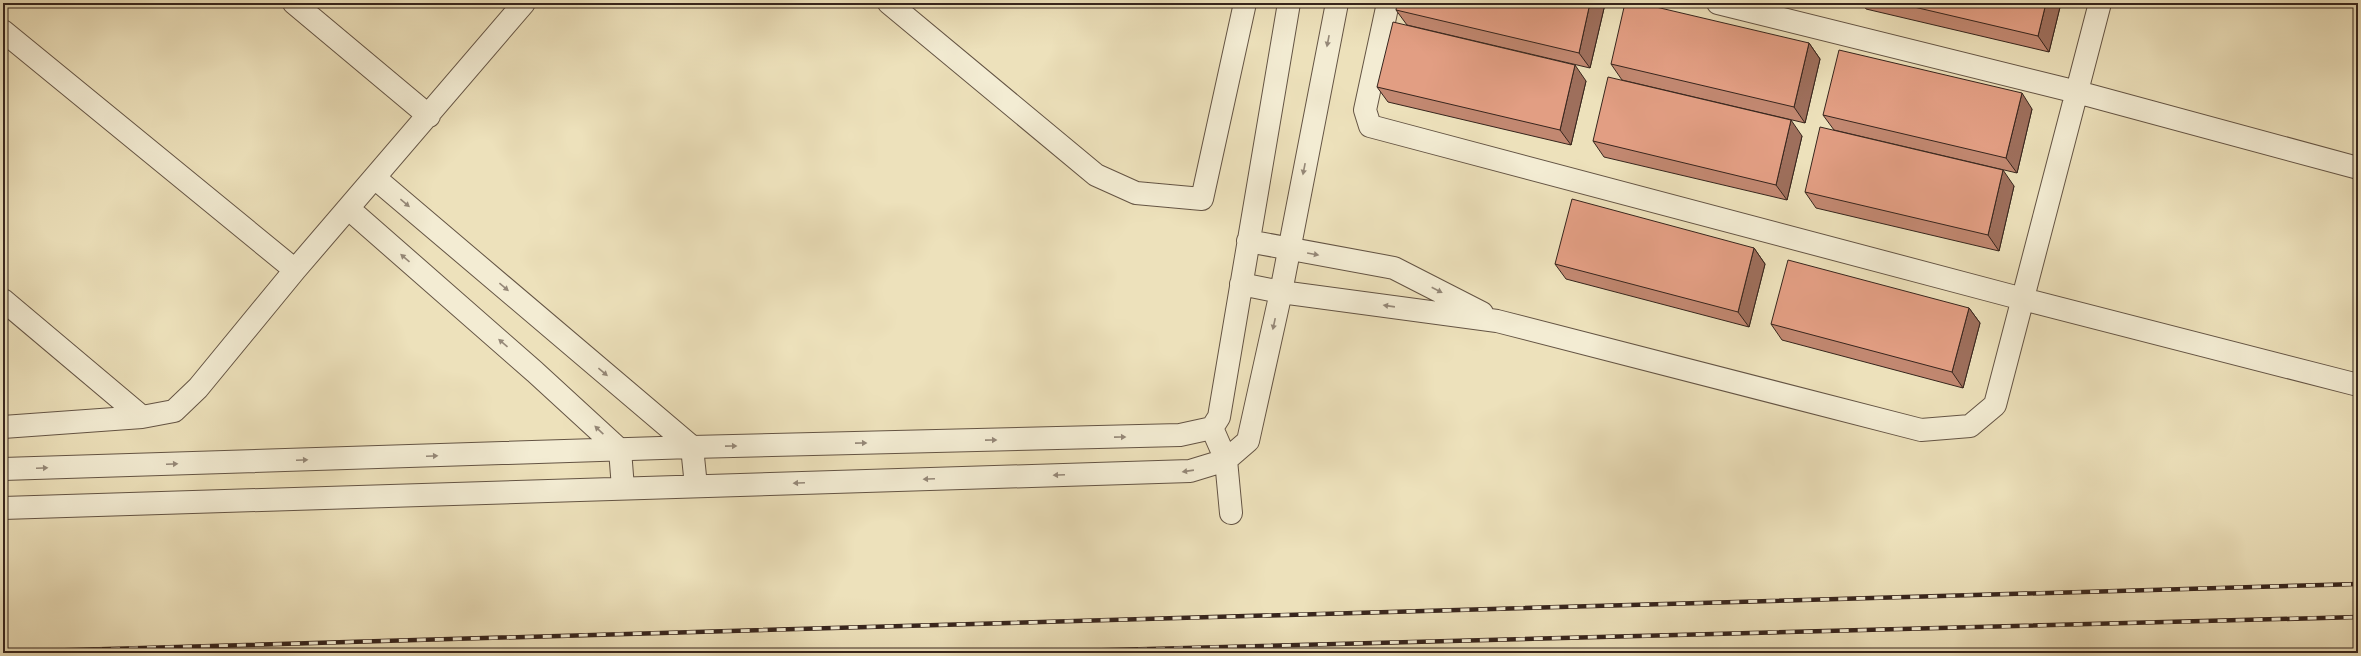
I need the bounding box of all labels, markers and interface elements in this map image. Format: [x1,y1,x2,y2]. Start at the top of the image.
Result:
one-way arrow [1325,35,1331,47]
one-way arrow [1301,163,1307,175]
one-way arrow [400,199,410,208]
one-way arrow [1307,251,1320,257]
one-way arrow [399,253,410,262]
one-way arrow [499,283,509,292]
one-way arrow [1431,286,1443,293]
one-way arrow [1383,303,1395,309]
one-way arrow [1271,318,1277,330]
one-way arrow [498,339,507,348]
one-way arrow [598,367,608,376]
one-way arrow [594,426,604,435]
one-way arrow [1114,433,1127,440]
one-way arrow [985,437,998,443]
one-way arrow [855,440,868,446]
one-way arrow [725,443,738,449]
one-way arrow [426,452,438,459]
one-way arrow [296,457,309,463]
one-way arrow [166,461,179,467]
one-way arrow [36,465,49,471]
one-way arrow [1182,467,1194,474]
one-way arrow [1052,472,1065,478]
one-way arrow [922,476,935,482]
one-way arrow [792,480,805,486]

